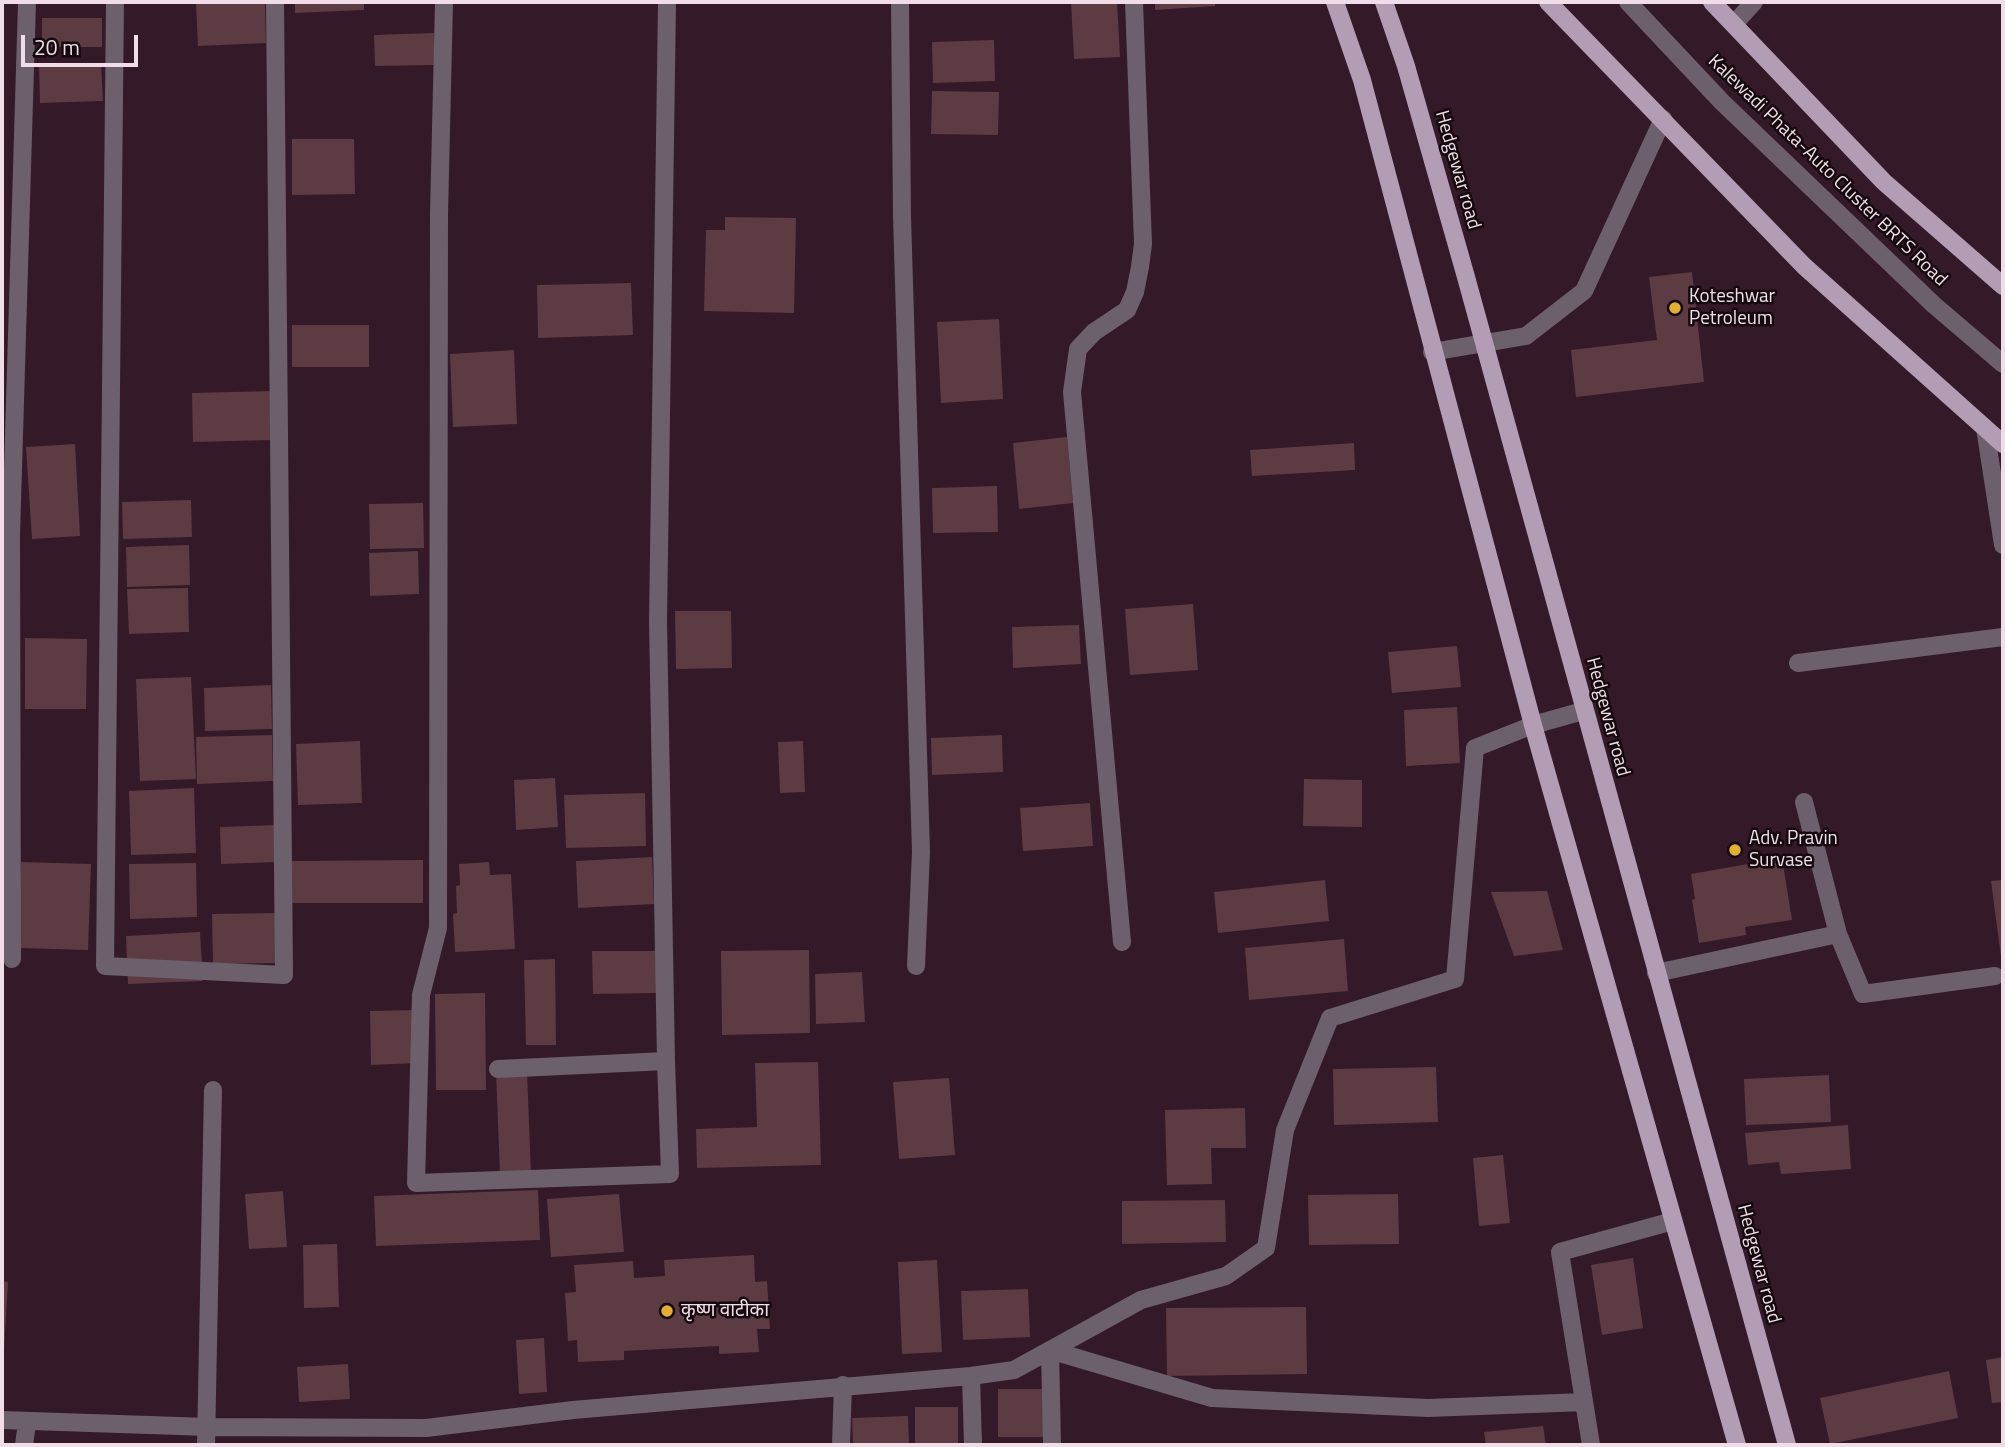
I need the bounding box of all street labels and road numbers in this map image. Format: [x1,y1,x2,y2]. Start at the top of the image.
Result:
street label: Kalewadi Phata-Auto Cluster BRTS Road [1703,50,1951,292]
street label: Hedgewar road [1429,108,1485,232]
street label: Hedgewar road [1580,655,1634,779]
street label: Hedgewar road [1731,1202,1785,1326]

